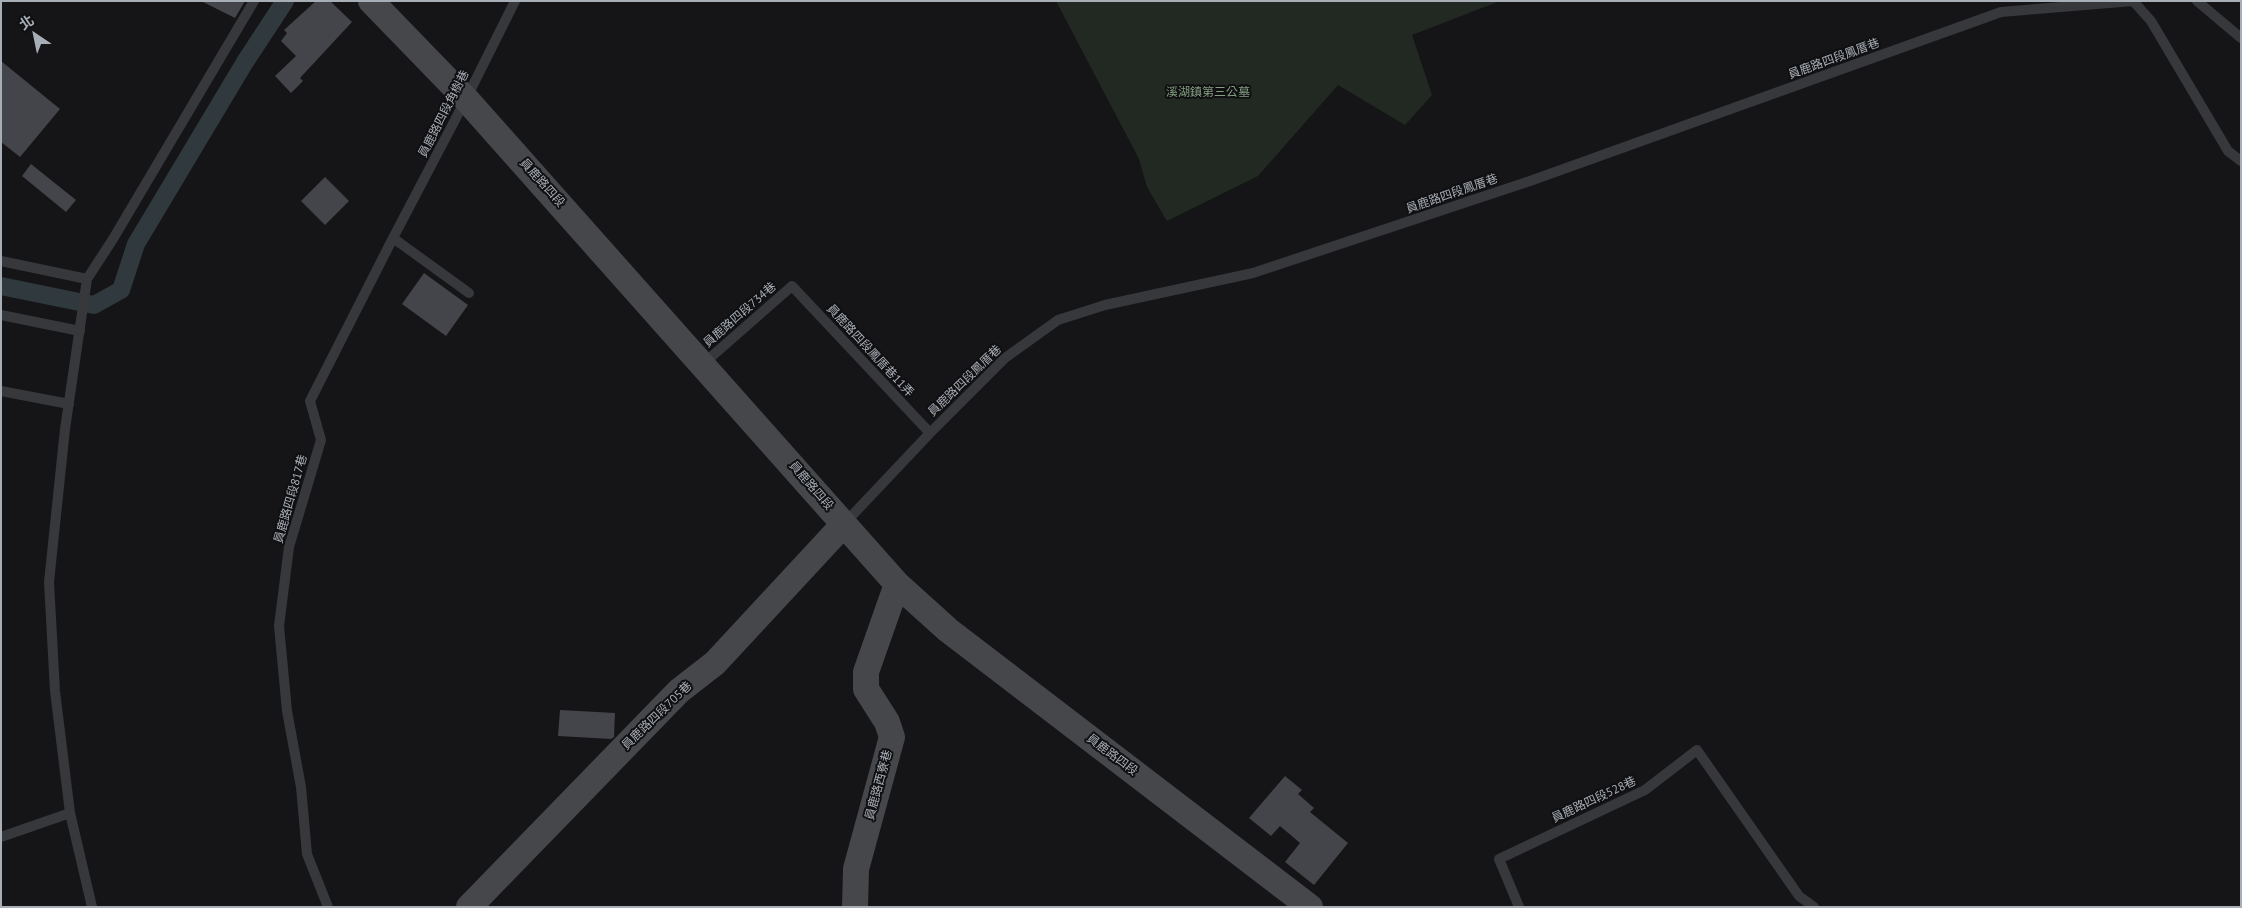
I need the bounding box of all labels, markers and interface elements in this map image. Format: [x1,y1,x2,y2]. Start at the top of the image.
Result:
north arrow [10,10,60,60]
text: 北 [16,11,37,34]
street label: 員鹿路四段鳳厝巷 [1786,36,1882,82]
street label: 員鹿路四段角樹巷 [416,68,472,160]
park label: 溪湖鎮第三公墓 [1166,86,1250,100]
street label: 員鹿路四段 [517,156,567,210]
street label: 員鹿路四段鳳厝巷 [1404,172,1500,216]
street label: 員鹿路四段734巷 [701,280,779,350]
street label: 員鹿路四段鳳厝巷11弄 [823,302,917,400]
street label: 員鹿路四段鳳厝巷 [925,342,1005,420]
street label: 員鹿路四段817巷 [271,453,311,545]
street label: 員鹿路四段 [786,459,836,513]
street label: 員鹿路四段705巷 [619,679,695,753]
street label: 員鹿路四段 [1084,731,1140,779]
street label: 員鹿路西寮巷 [863,748,895,822]
street label: 員鹿路四段528巷 [1549,774,1639,826]

